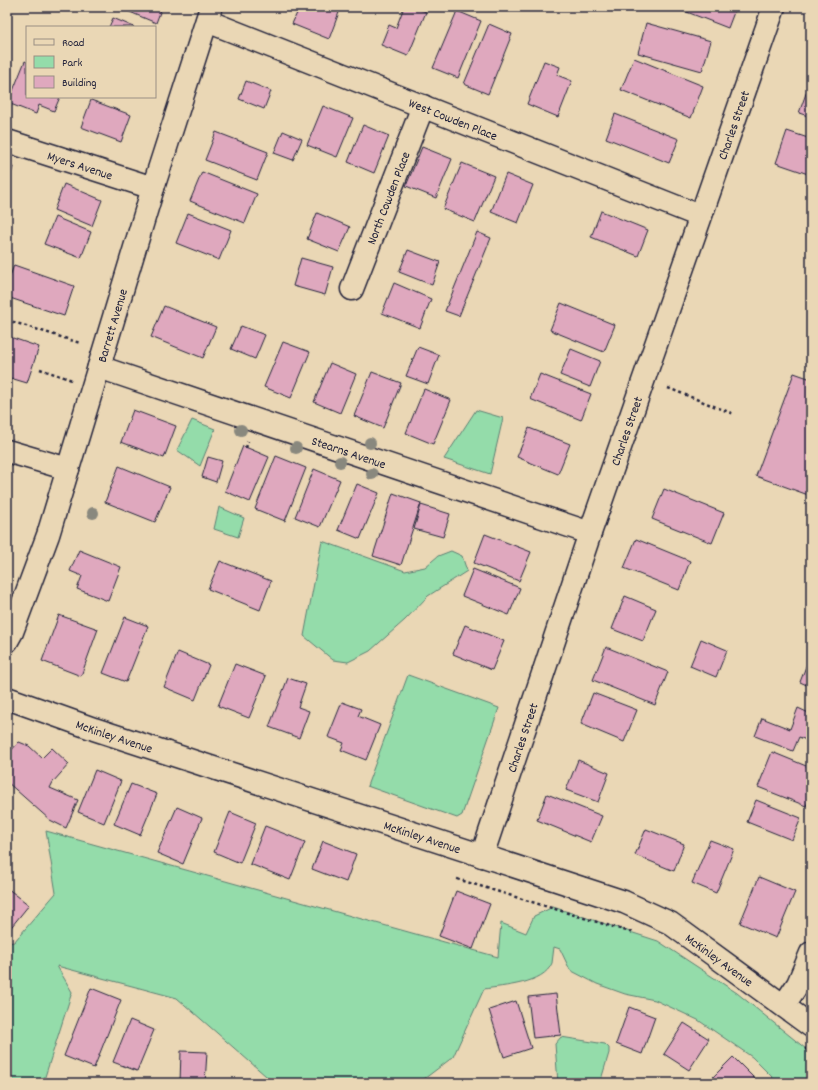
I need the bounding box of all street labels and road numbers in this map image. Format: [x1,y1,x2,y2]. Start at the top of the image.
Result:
street label: Charles Street [714,88,756,163]
street label: West Cowden Place [405,95,500,147]
street label: Myers Avenue [44,148,115,186]
street label: North Cowden Place [363,149,417,248]
street label: Barrett Avenue [94,287,134,365]
street label: Charles Street [607,394,649,469]
street label: Stearns Avenue [309,433,388,475]
street label: Charles Street [504,701,545,776]
street label: McKinley Avenue [73,716,155,760]
street label: McKinley Avenue [381,817,463,860]
street label: McKinley Avenue [680,930,756,993]

